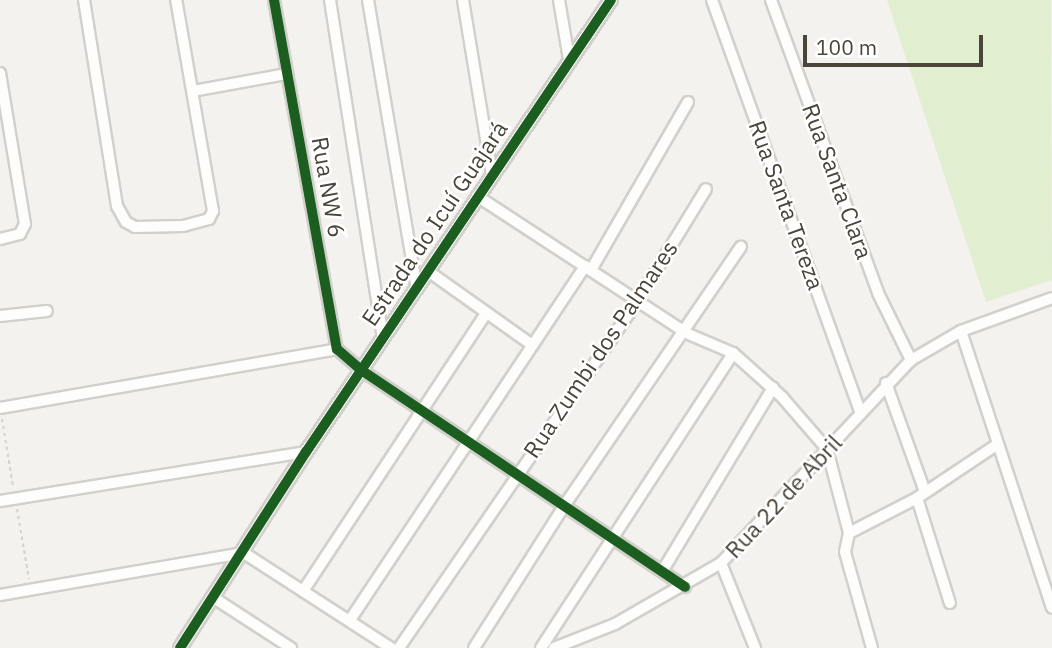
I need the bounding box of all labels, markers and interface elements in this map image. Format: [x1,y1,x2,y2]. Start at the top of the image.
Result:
scale bar [807,21,987,65]
text: 100 m [816,33,877,61]
street label: Rua Santa Clara [797,99,879,263]
street label: Estrada do Icuí Guajará [355,115,513,331]
street label: Rua Santa Tereza [744,117,830,293]
street label: Rua NW 6 [307,135,351,239]
street label: Rua Zumbi dos Palmares [517,235,683,463]
street label: Rua 22 de Abril [719,429,847,563]

